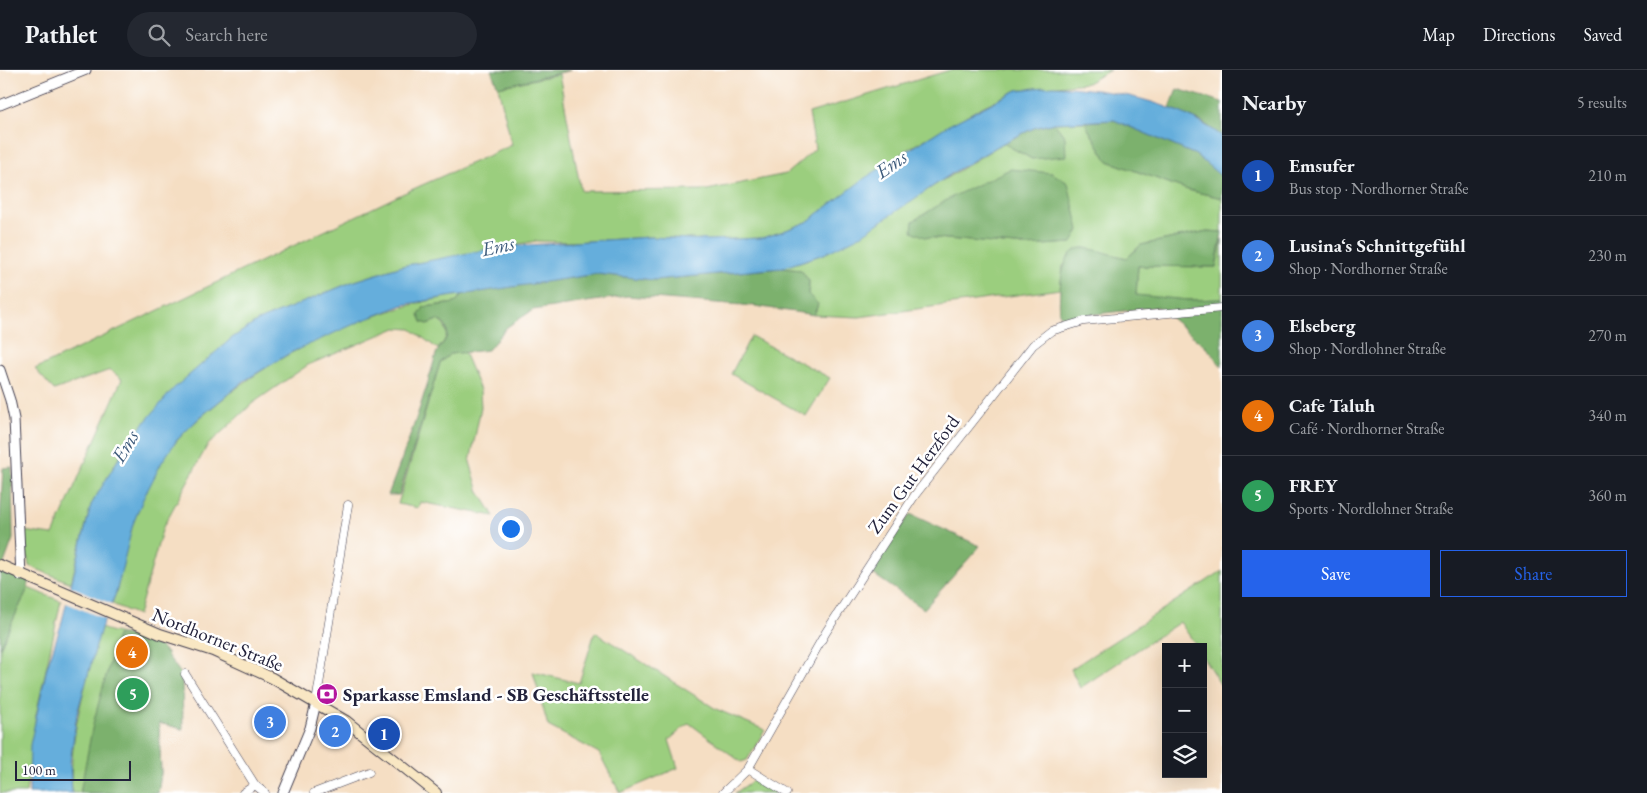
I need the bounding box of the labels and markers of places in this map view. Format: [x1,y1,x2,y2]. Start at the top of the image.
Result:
pin: 4 [116,633,148,671]
pin: 5 [117,675,149,713]
bank icon: Sparkasse Emsland - SB Geschäftsstelle [315,682,339,706]
place label: Sparkasse Emsland - SB Geschäftsstelle [343,682,649,707]
pin: 3 [254,703,286,741]
pin: 2 [319,712,351,750]
pin: 1 [368,715,400,753]

